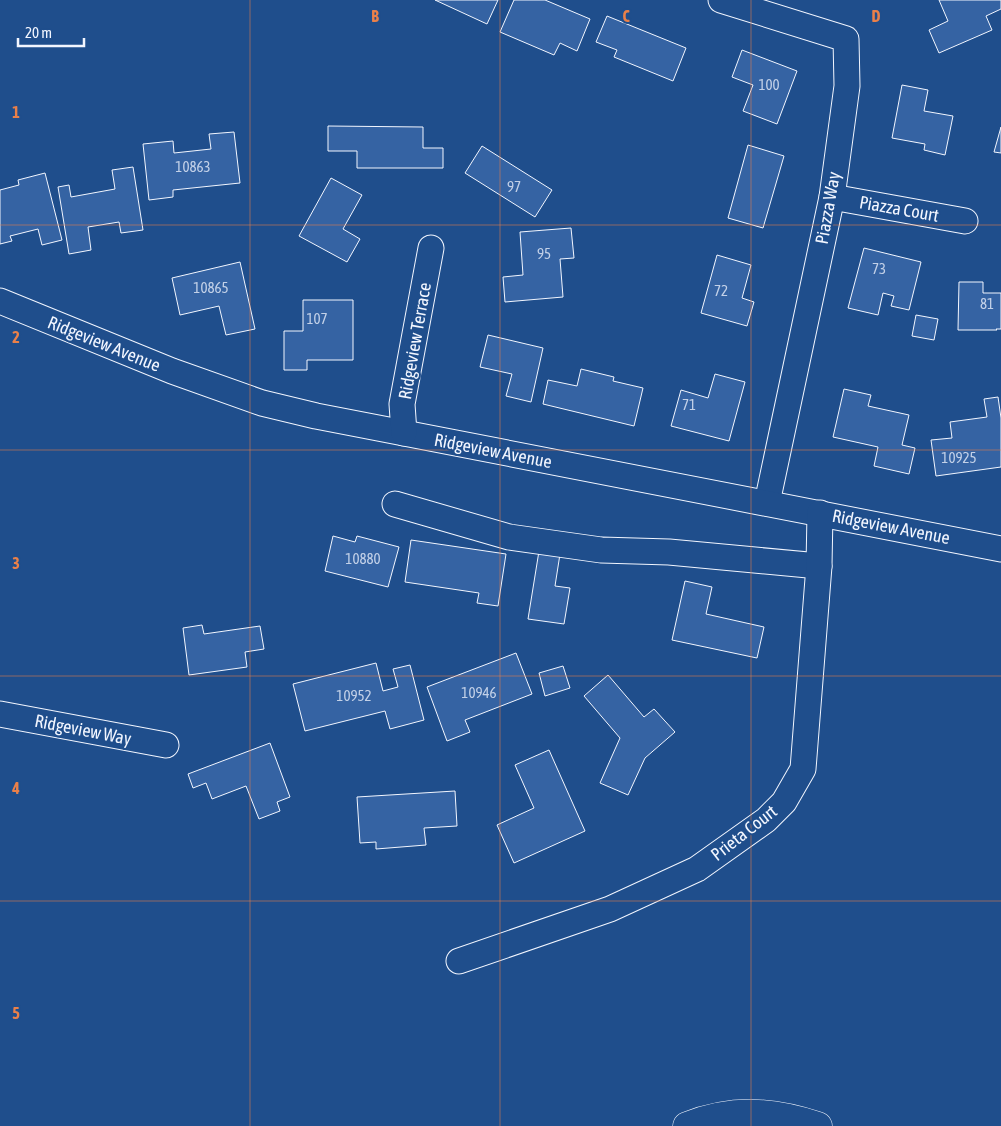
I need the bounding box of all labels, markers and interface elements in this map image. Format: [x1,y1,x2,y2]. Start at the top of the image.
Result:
text: B [371,7,379,25]
text: C [622,7,630,25]
text: D [872,7,881,25]
scale bar [18,15,84,47]
text: 20 m [25,24,52,41]
house number: 100 [758,76,780,93]
text: 1 [12,103,20,121]
house number: 10863 [175,158,211,175]
street label: Piazza Way [811,170,844,246]
house number: 97 [507,178,521,195]
street label: Piazza Court [858,191,940,226]
house number: 95 [537,245,551,262]
house number: 73 [872,260,886,277]
house number: 10865 [193,279,229,296]
street label: Ridgeview Terrace [394,281,435,401]
house number: 72 [714,282,728,299]
house number: 81 [980,295,994,312]
house number: 107 [306,310,328,327]
street label: Ridgeview Avenue [45,311,164,376]
text: 2 [12,328,20,346]
house number: 71 [682,396,696,413]
street label: Ridgeview Avenue [432,429,554,472]
house number: 10925 [941,449,977,466]
street label: Ridgeview Avenue [830,505,952,548]
house number: 10880 [345,550,381,567]
text: 3 [12,554,20,572]
house number: 10946 [461,684,497,701]
house number: 10952 [336,687,372,704]
street label: Ridgeview Way [33,710,133,749]
text: 4 [11,779,20,797]
street label: Prieta Court [706,800,781,865]
text: 5 [12,1004,20,1022]

